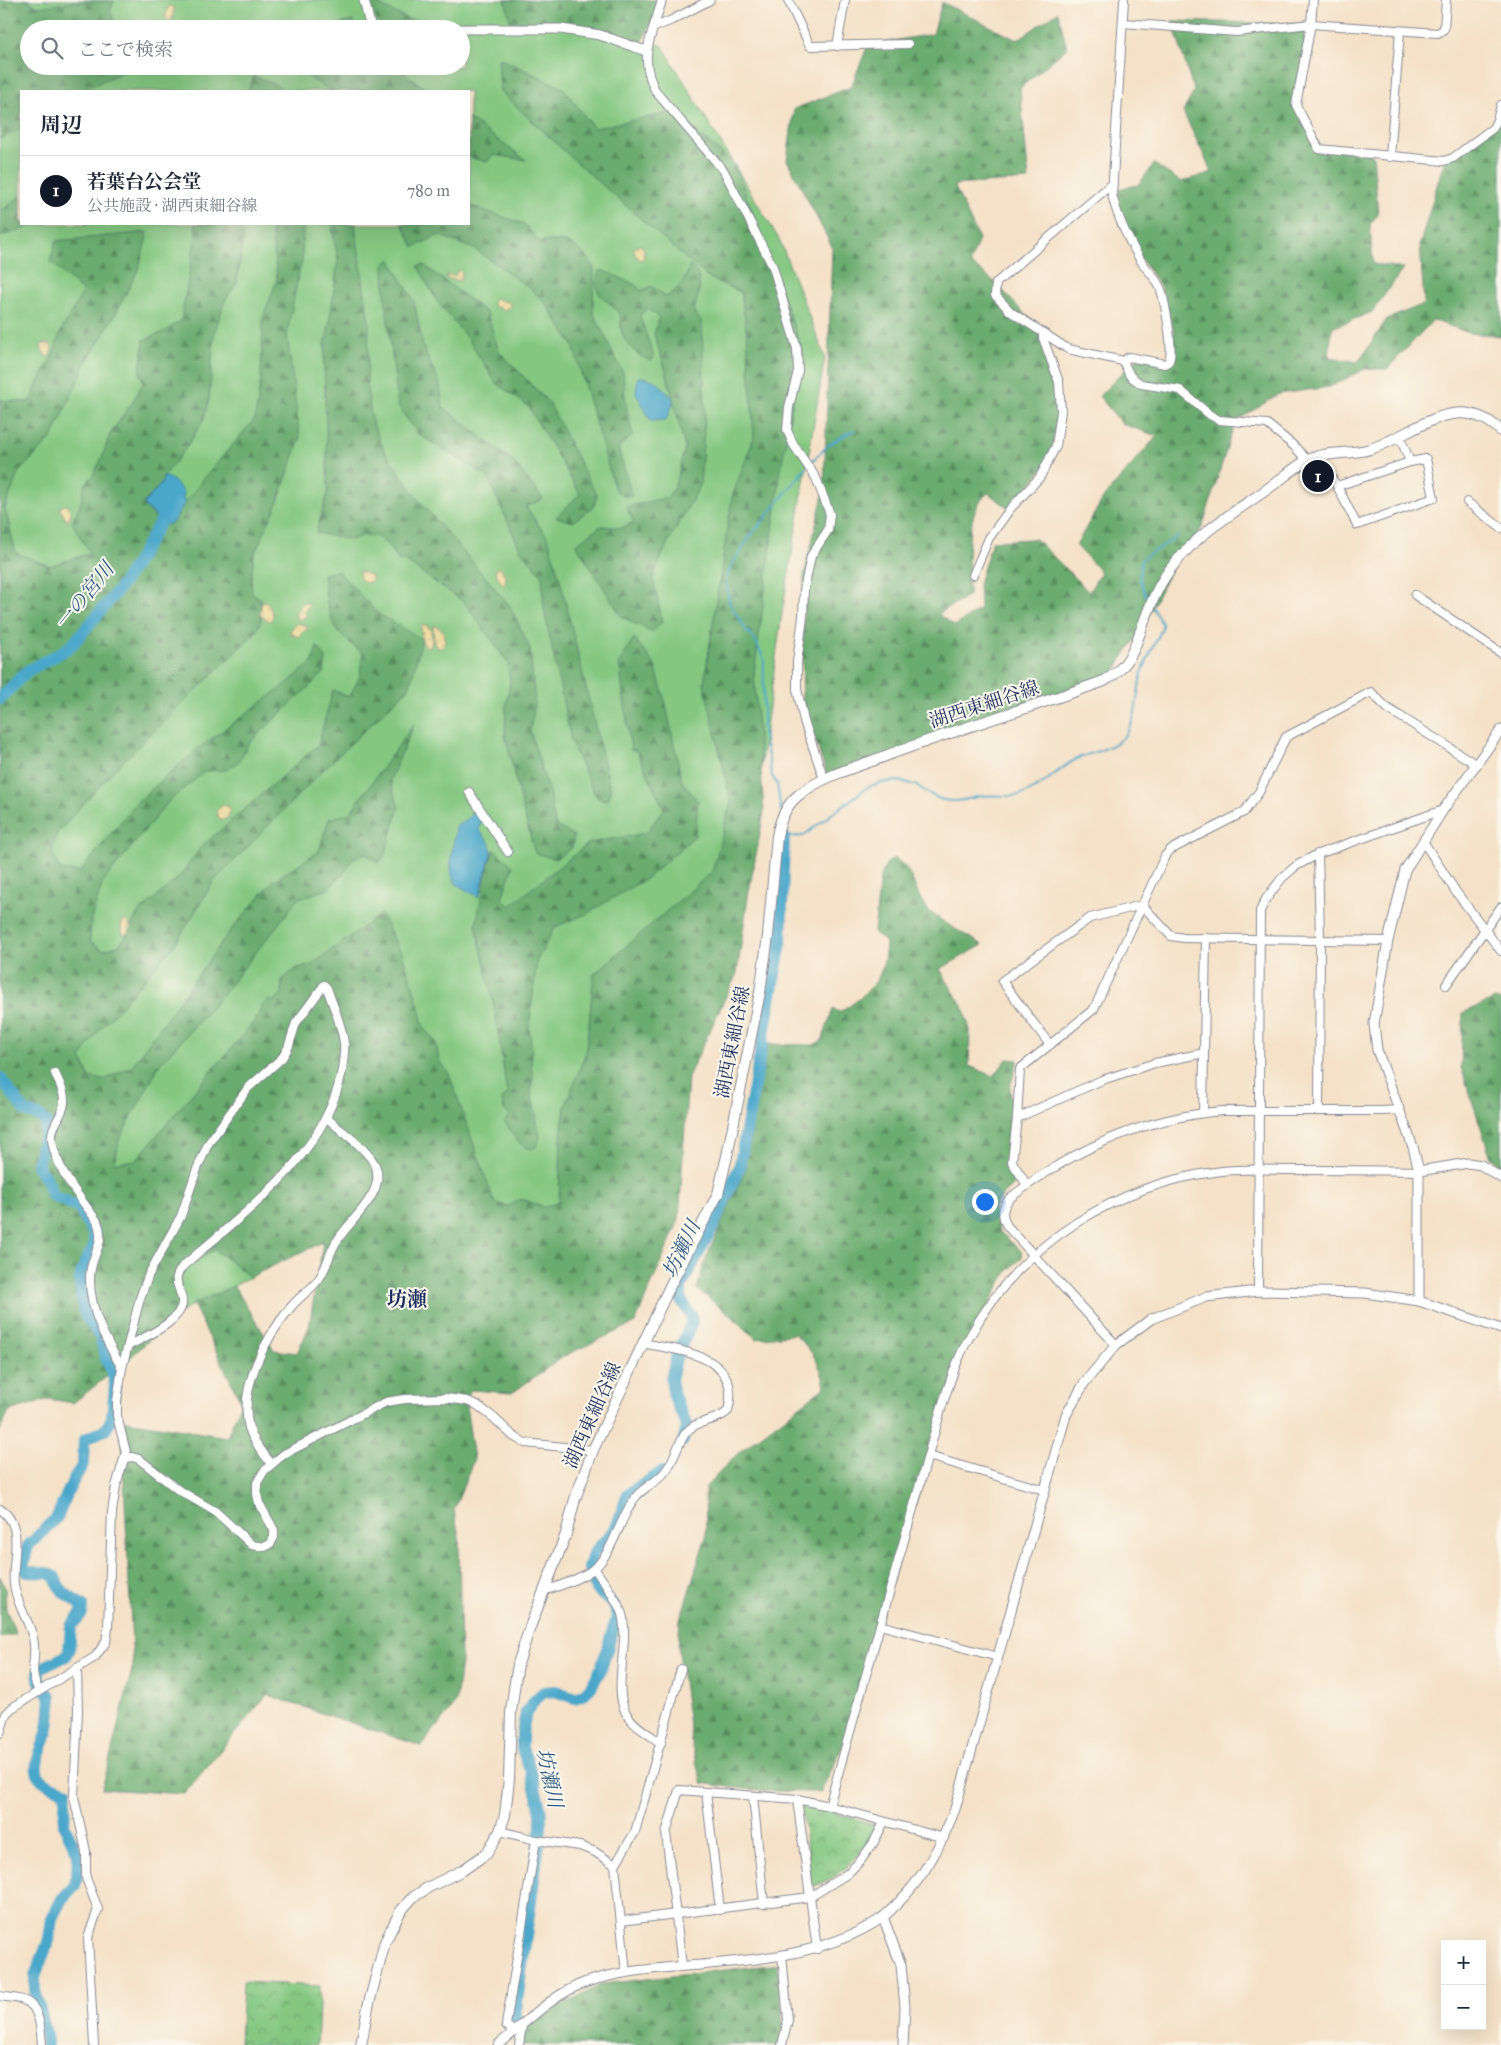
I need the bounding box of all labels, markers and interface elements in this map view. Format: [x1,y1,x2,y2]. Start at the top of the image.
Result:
search box [20,20,470,75]
icon: search [38,34,66,62]
text: ここで検索 [78,38,173,61]
text: 周辺 [40,112,82,138]
text: 若葉台公会堂 [87,170,201,193]
text: 1 [53,181,59,200]
text: 780 m [407,181,450,200]
text: 公共施設 · 湖西東細谷線 [87,196,257,215]
pin: 1 [1302,457,1334,495]
water label: 一の宮川 [50,556,120,635]
street label: 湖西東細谷線 [926,675,1042,733]
street label: 湖西東細谷線 [710,984,754,1100]
your location [972,1189,998,1215]
water label: 坊瀬川 [657,1215,706,1281]
district label: 坊瀬 [387,1287,427,1311]
street label: 湖西東細谷線 [558,1358,626,1472]
water label: 坊瀬川 [532,1746,568,1812]
map controls [1441,1940,1486,2030]
button: + [1441,1940,1486,1985]
button: − [1441,1985,1486,2030]

